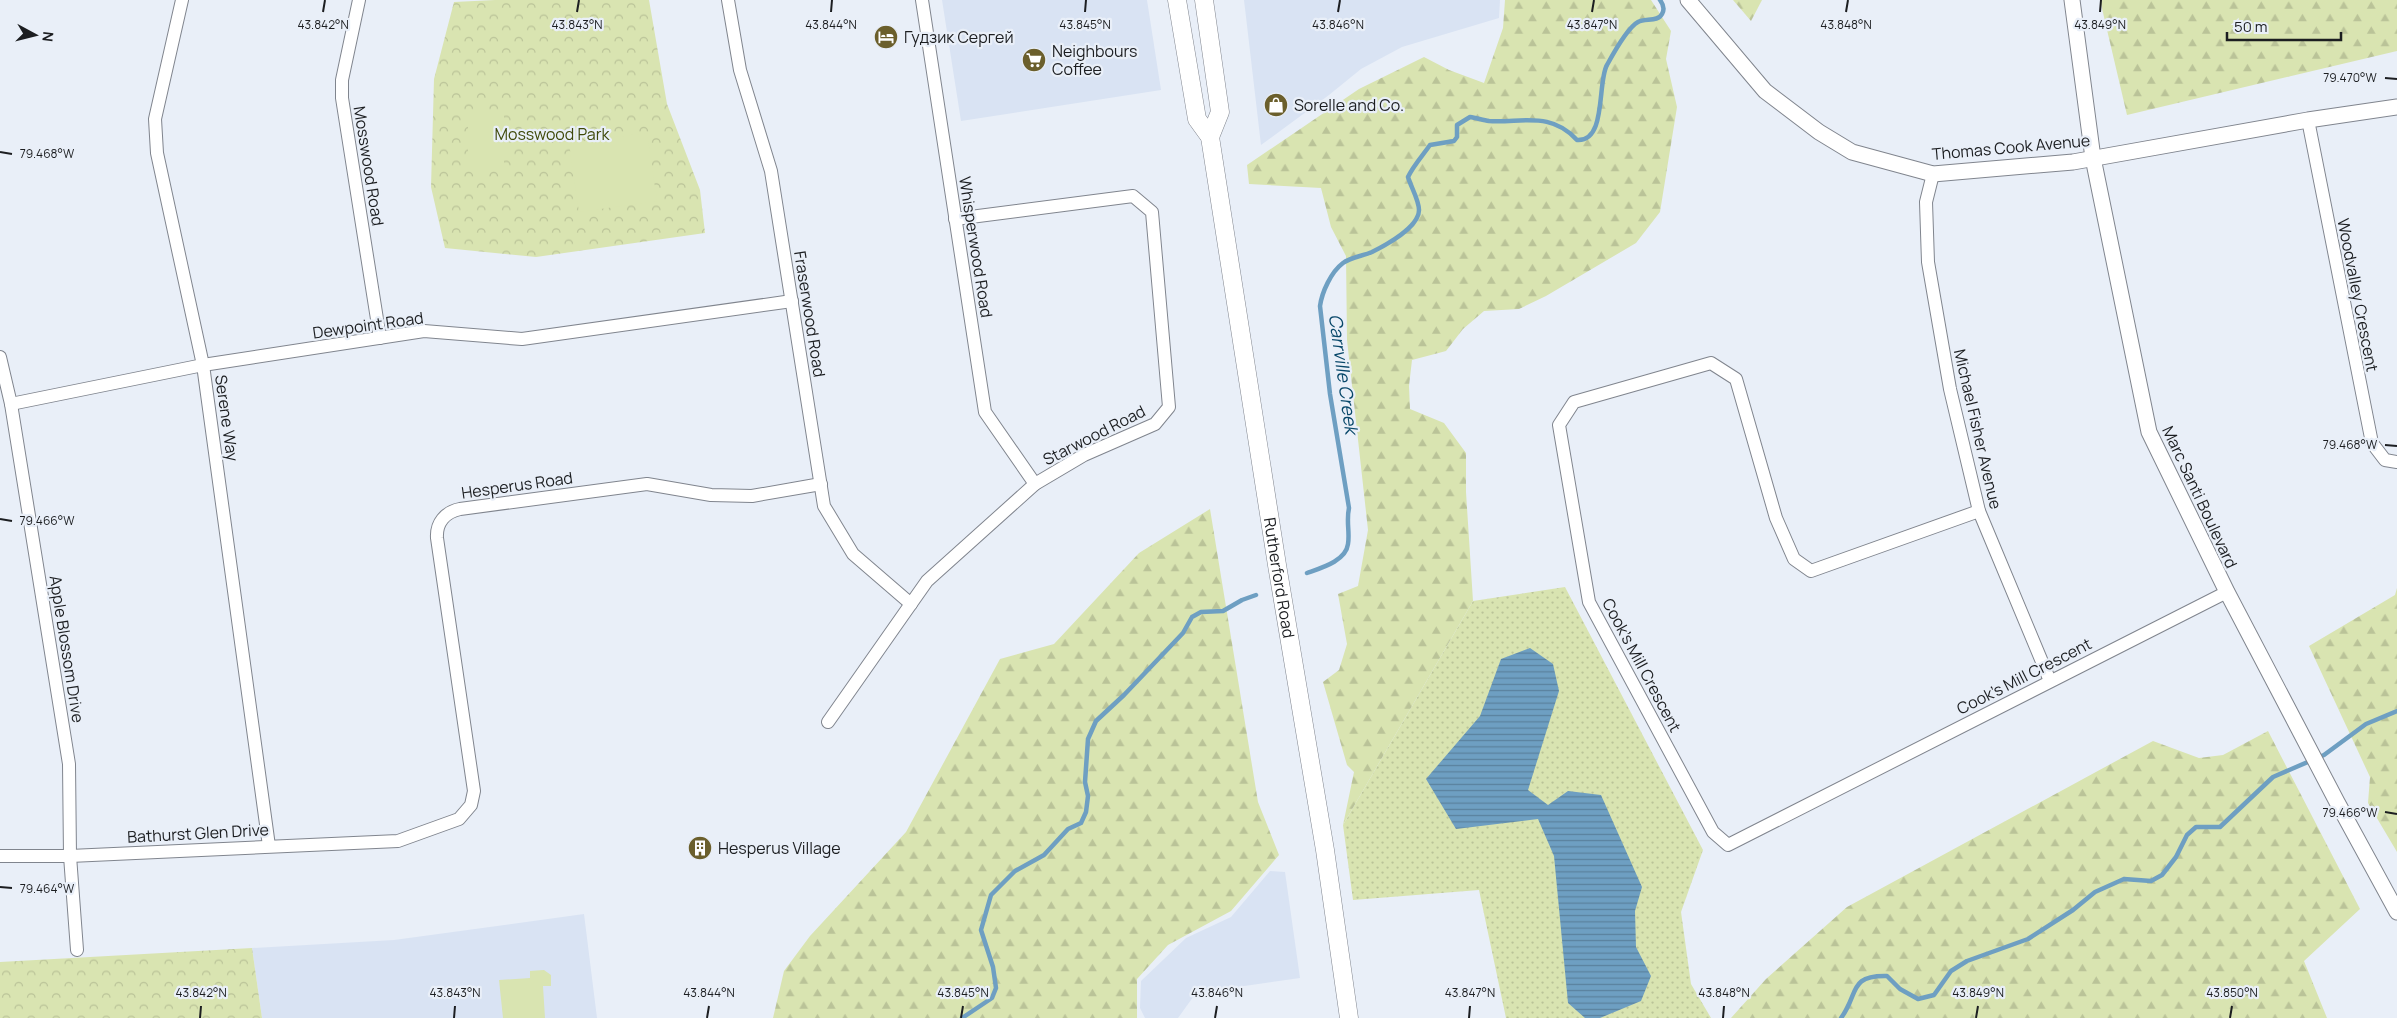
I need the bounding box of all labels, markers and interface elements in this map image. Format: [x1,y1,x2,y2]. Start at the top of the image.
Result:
north arrow [10,10,60,60]
scale bar [2227,10,2341,42]
text: 43.842°N [297,16,349,33]
text: 43.843°N [551,16,603,33]
text: 43.844°N [805,16,857,33]
text: 43.845°N [1059,16,1111,33]
text: 43.846°N [1312,16,1364,33]
text: 43.847°N [1567,16,1617,33]
text: 43.848°N [1820,16,1872,33]
text: 43.849°N [2074,16,2126,33]
text: 50 m [2234,16,2268,37]
hotel icon: Гудзик Сергей [873,24,899,50]
place label: Гудзик Сергей [904,26,1014,48]
text: N [38,30,58,43]
place label: Neighbours Coffee [1052,40,1137,80]
supermarket icon: Neighbours Coffee [1021,47,1047,73]
text: 79.470°W [2323,69,2377,86]
shop icon: Sorelle and Co. [1263,92,1289,118]
place label: Sorelle and Co. [1294,94,1404,116]
street label: Mosswood Road [349,105,389,227]
park label: Mosswood Park [495,123,610,145]
street label: Thomas Cook Avenue [1931,129,2091,165]
text: 79.468°W [20,145,75,162]
street label: Whisperwood Road [954,175,998,319]
street label: Woodvalley Crescent [2332,216,2384,374]
street label: Fraserwood Road [789,249,831,379]
street label: Dewpoint Road [311,306,425,344]
water label: Carrville Creek [1324,312,1365,438]
street label: Michael Fisher Avenue [1949,347,2007,511]
street label: Serene Way [210,373,244,463]
street label: Starwood Road [1039,400,1149,470]
street label: Marc Santi Boulevard [2157,422,2243,572]
text: 79.468°W [2323,436,2378,453]
street label: Hesperus Road [460,466,574,504]
text: 79.466°W [20,512,75,529]
street label: Rutherford Road [1259,516,1300,640]
street label: Apple Blossom Drive [45,574,89,724]
street label: Cook's Mill Crescent [1597,594,1687,736]
street label: Cook's Mill Crescent [1953,632,2095,720]
text: 79.466°W [2323,804,2378,821]
street label: Bathurst Glen Drive [127,818,269,848]
building icon: Hesperus Village [687,835,713,861]
place label: Hesperus Village [718,837,841,859]
text: 79.464°W [20,880,75,897]
text: 43.842°N [175,984,227,1001]
text: 43.843°N [429,984,481,1001]
text: 43.844°N [683,984,735,1001]
text: 43.845°N [937,984,989,1001]
text: 43.846°N [1191,984,1243,1001]
text: 43.847°N [1445,984,1495,1001]
text: 43.848°N [1698,984,1750,1001]
text: 43.849°N [1952,984,2004,1001]
text: 43.850°N [2206,984,2258,1001]

